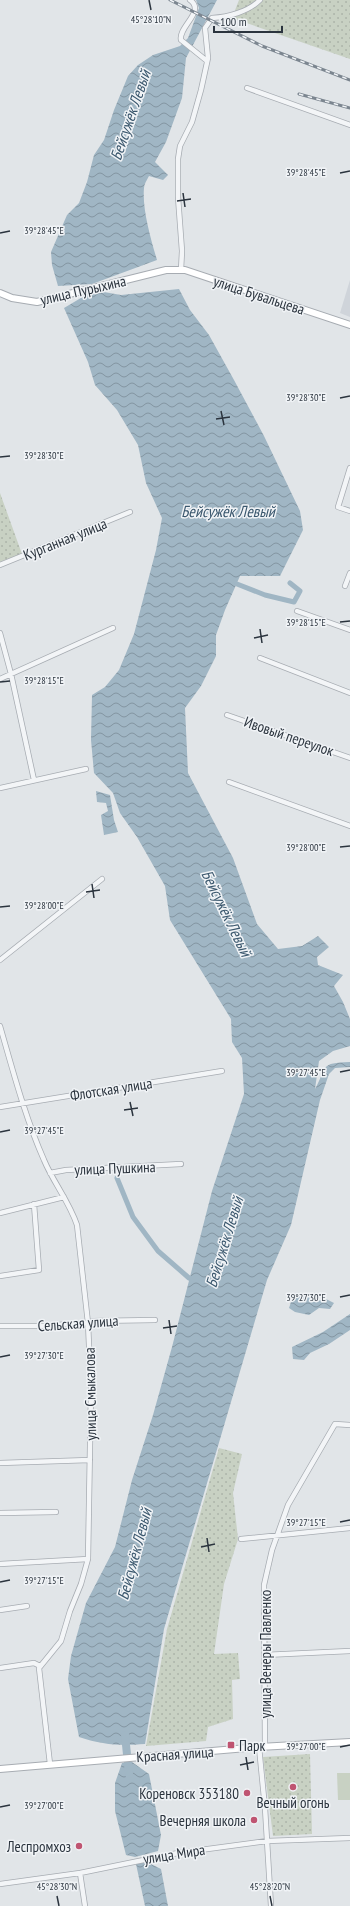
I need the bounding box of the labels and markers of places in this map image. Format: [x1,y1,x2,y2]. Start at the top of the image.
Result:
place label: Парк [239,1736,265,1755]
marker: Парк [226,1740,236,1750]
marker: Вечный огонь [288,1782,298,1792]
place label: Кореновск 353180 [139,1784,239,1803]
marker: Кореновск 353180 [242,1788,252,1798]
place label: Вечный огонь [257,1793,330,1812]
place label: Вечерняя школа [160,1811,246,1830]
marker: Вечерняя школа [249,1815,259,1825]
place label: Леспромхоз [6,1837,71,1856]
marker: Леспромхоз [74,1841,84,1851]

